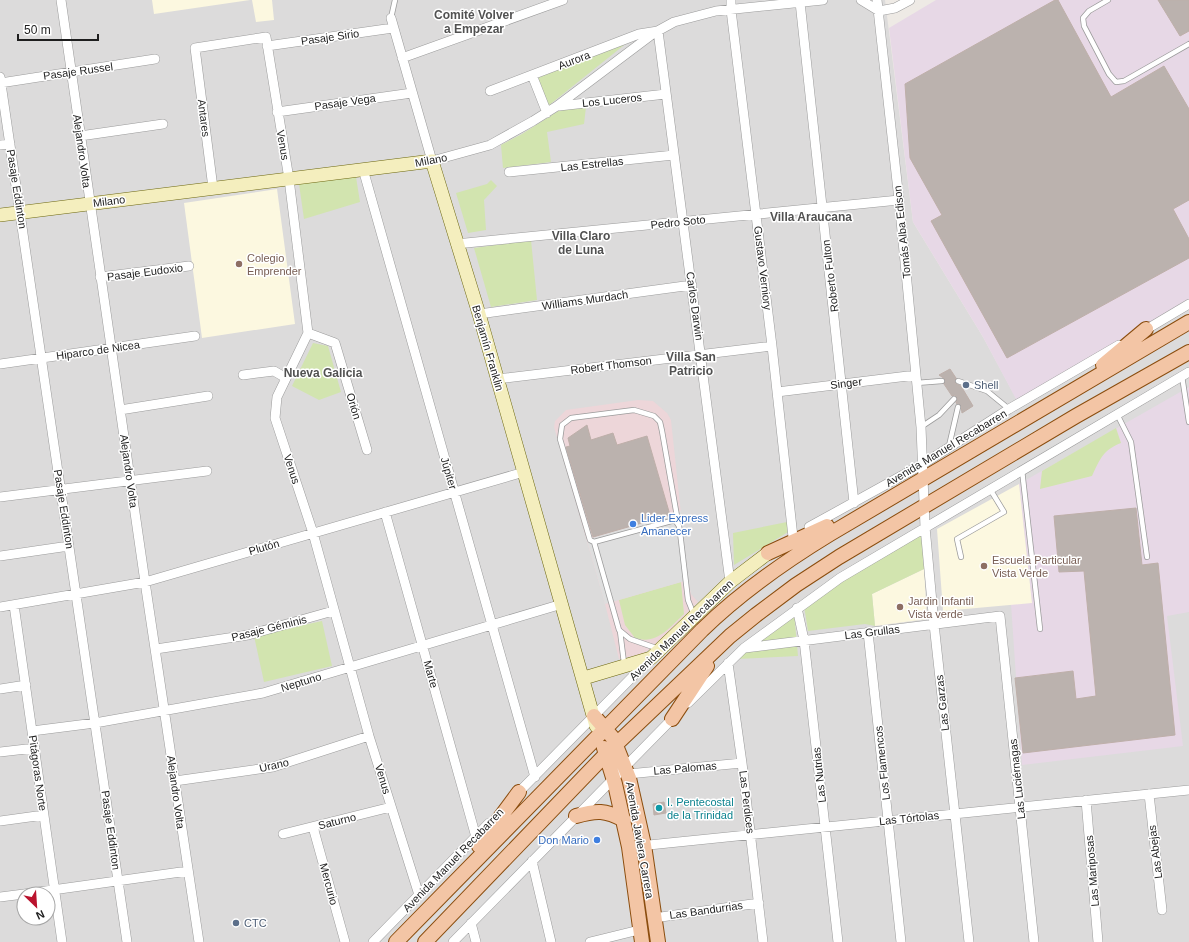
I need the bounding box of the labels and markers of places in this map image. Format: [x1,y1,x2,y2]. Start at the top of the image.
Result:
place label: Colegio Emprender [247,252,302,277]
marker: Colegio Emprender [234,259,244,269]
place label: Shell [974,379,998,391]
marker: Shell [961,380,971,390]
place label: Lider Express Amanecer [641,512,709,537]
marker: Lider Express Amanecer [628,519,638,529]
place label: Escuela Particular Vista Verde [992,554,1081,579]
marker: Escuela Particular Vista Verde [979,561,989,571]
place label: Jardin Infantil Vista verde [908,595,973,620]
marker: Jardin Infantil Vista verde [895,602,905,612]
place label: I. Pentecostal de la Trinidad [667,796,734,821]
marker: I. Pentecostal de la Trinidad [654,803,664,813]
place label: Don Mario [538,834,589,846]
marker: Don Mario [592,835,602,845]
place label: CTC [244,917,267,929]
marker: CTC [231,918,241,928]

